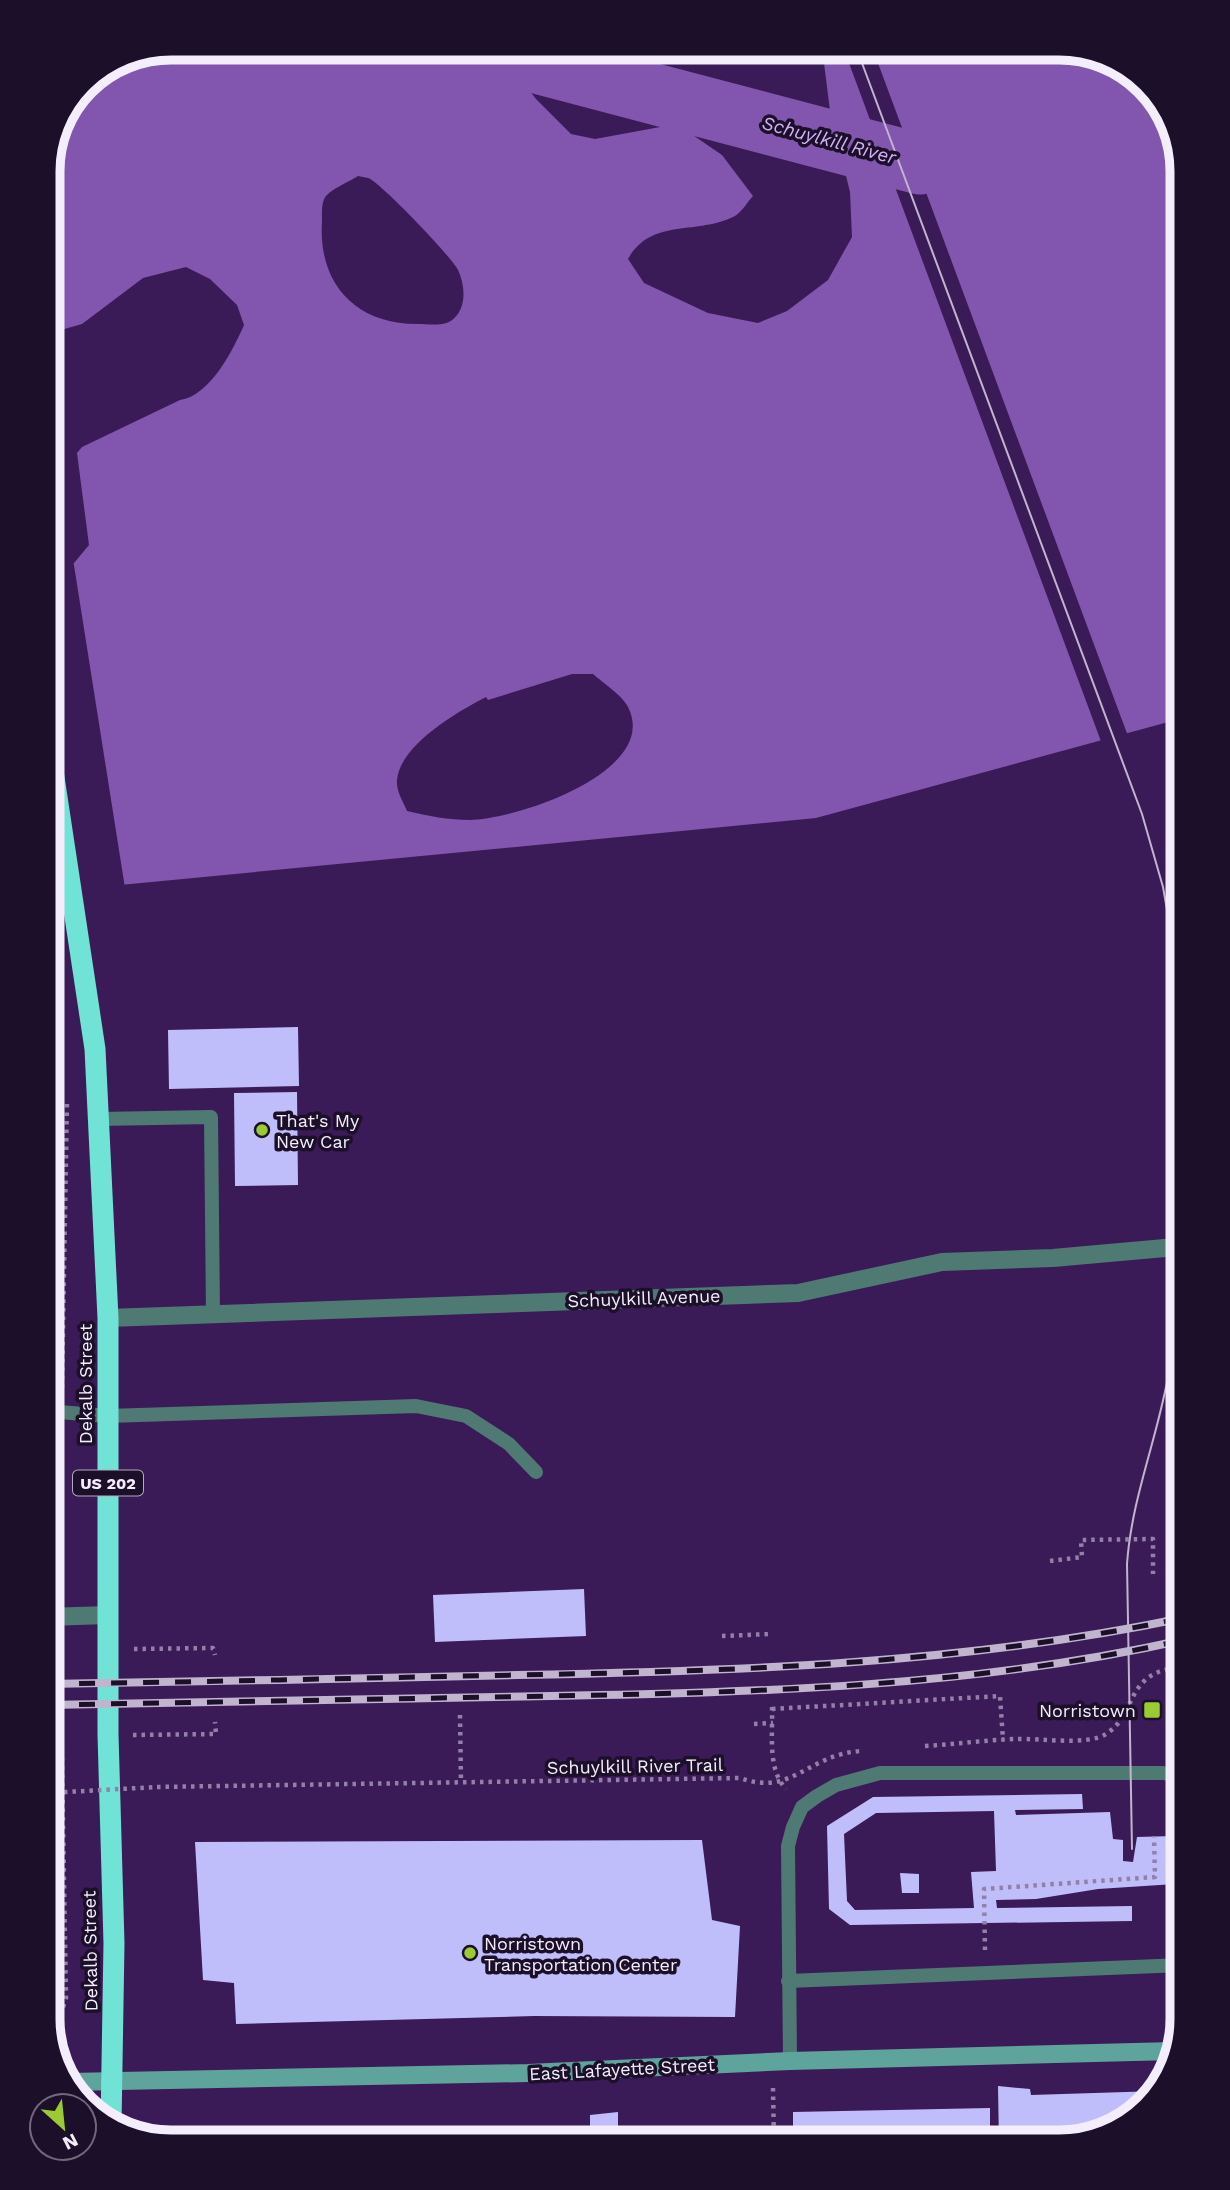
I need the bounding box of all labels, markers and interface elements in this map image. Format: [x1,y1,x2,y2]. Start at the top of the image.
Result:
water label: Schuylkill River [759,111,899,169]
place label: That's My New Car [276,1110,360,1152]
marker: That's My New Car [254,1122,270,1138]
street label: Schuylkill Avenue [567,1285,721,1311]
street label: Dekalb Street [75,1323,96,1444]
road number: US 202 [73,1470,143,1496]
place label: Norristown [1039,1700,1136,1721]
marker: Norristown [1142,1700,1162,1720]
street label: Schuylkill River Trail [547,1754,724,1778]
street label: Dekalb Street [78,1890,102,2012]
place label: Norristown Transportation Center [484,1933,677,1975]
marker: Norristown Transportation Center [462,1945,478,1961]
street label: East Lafayette Street [529,2054,716,2084]
north arrow [28,2092,98,2162]
text: N [59,2128,82,2155]

